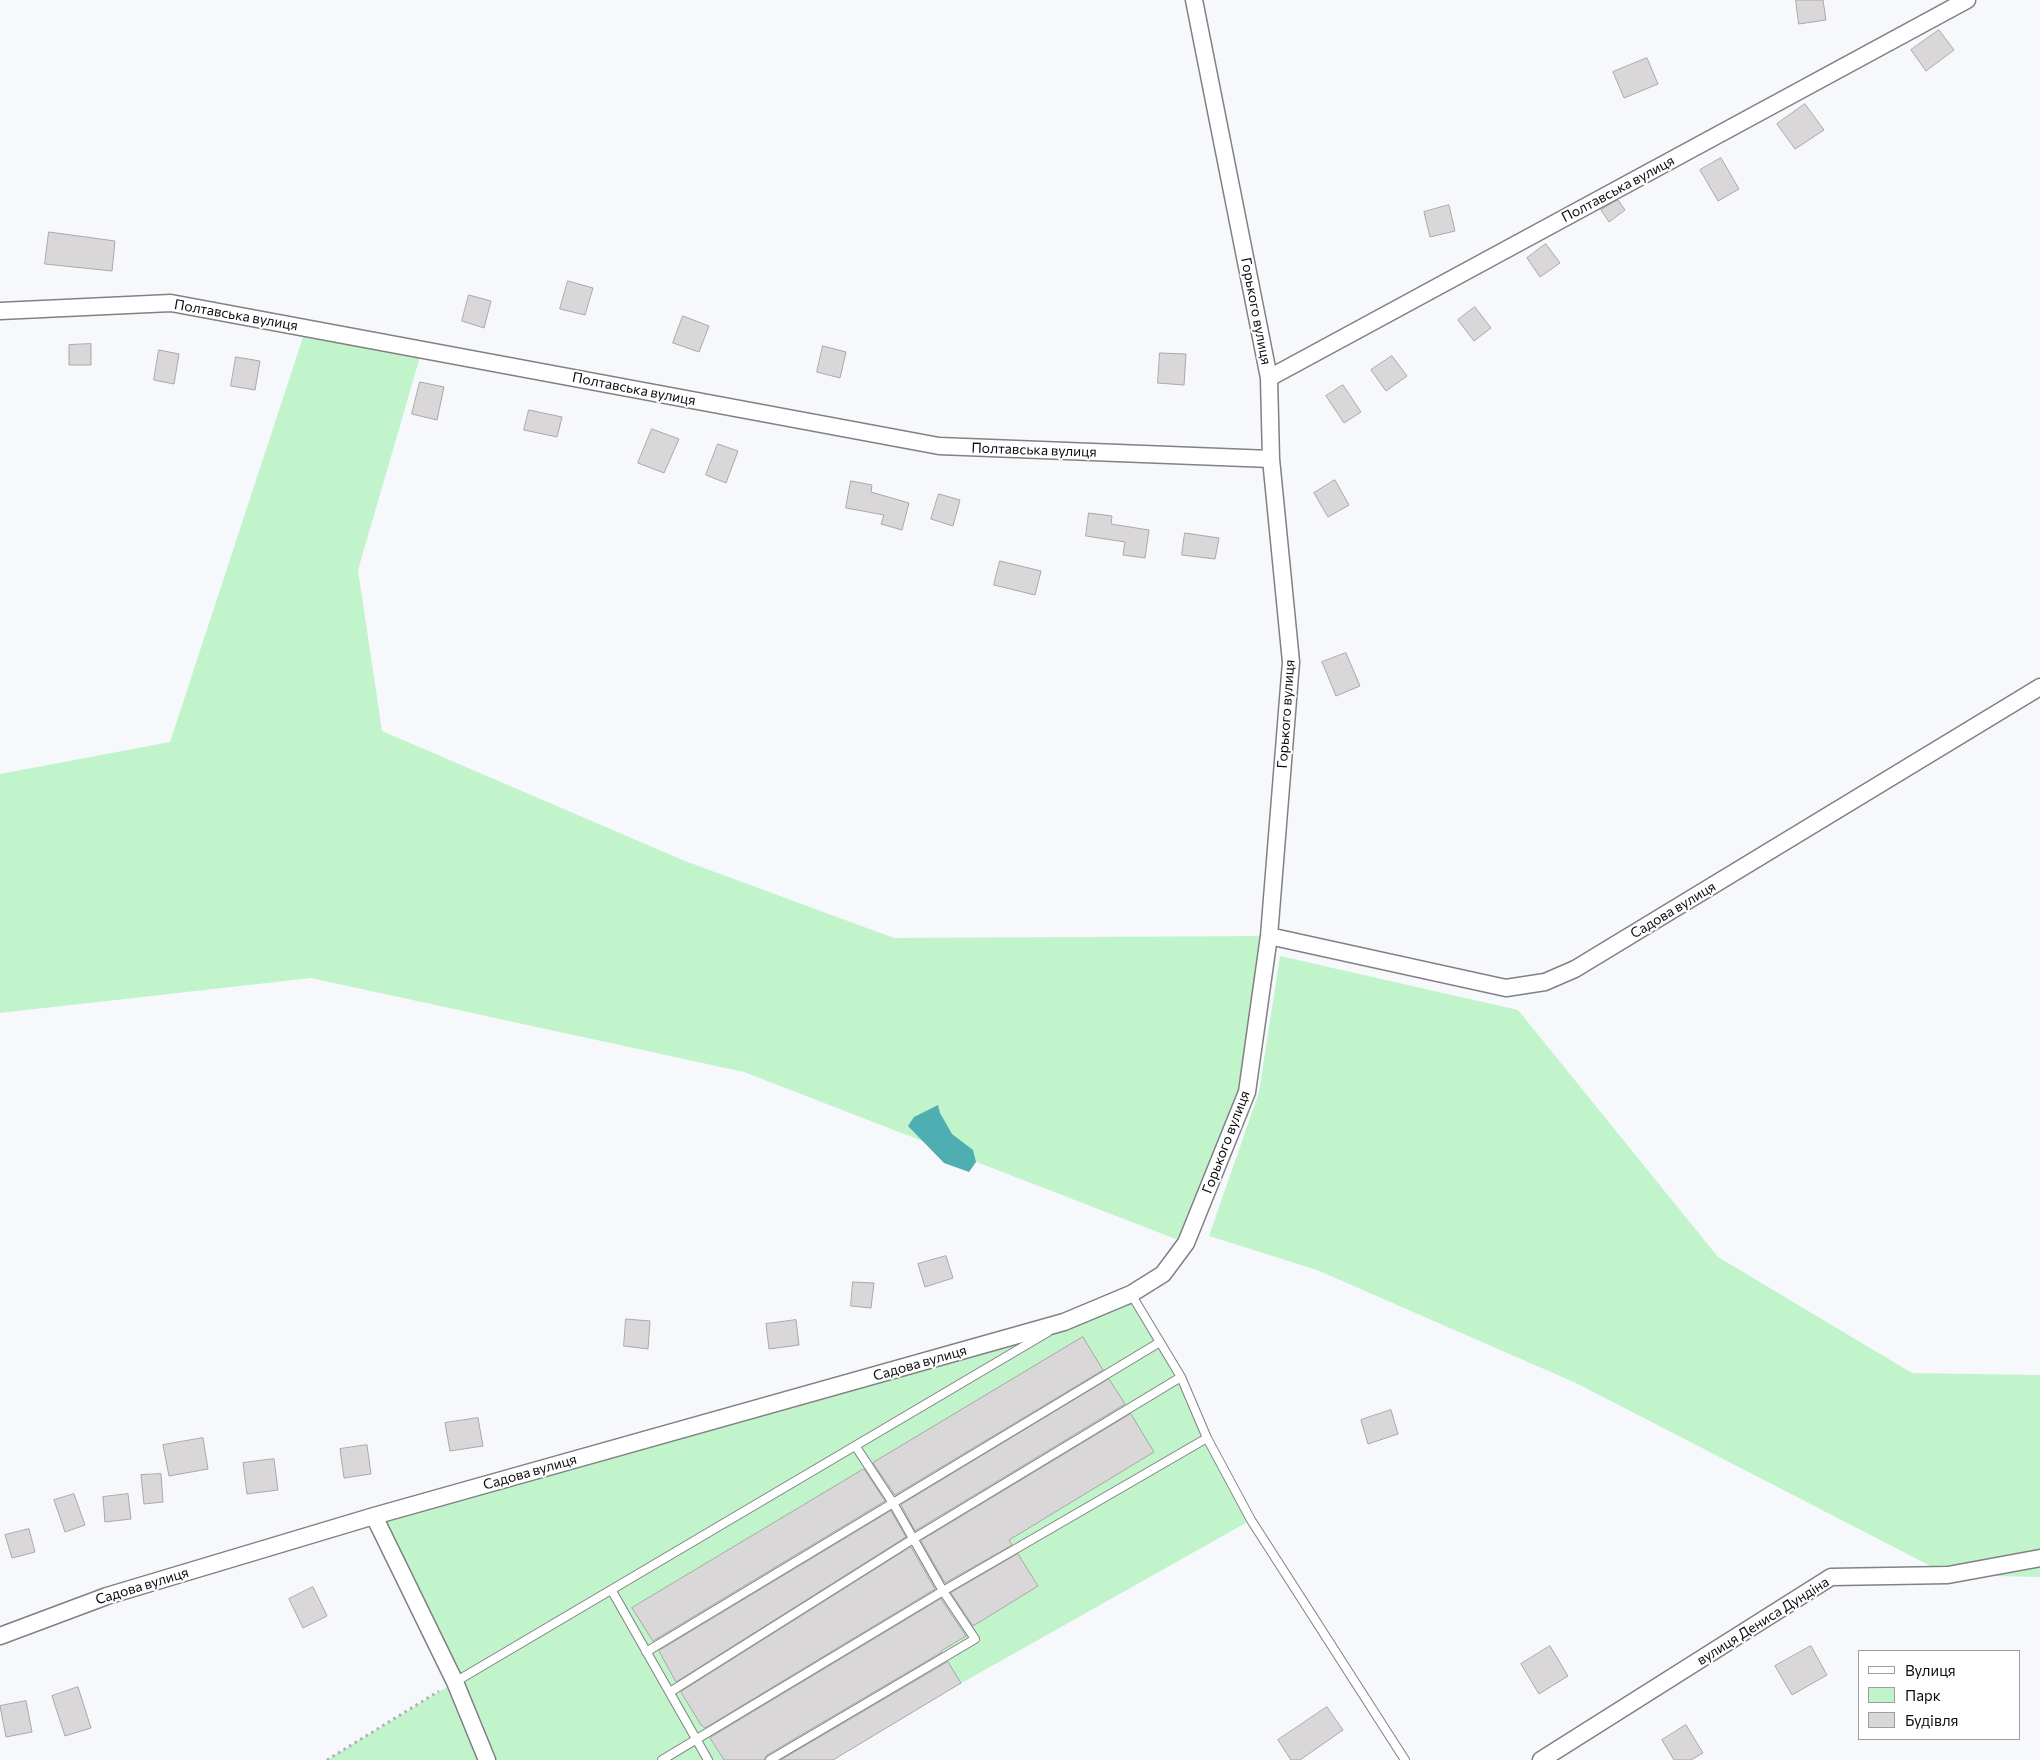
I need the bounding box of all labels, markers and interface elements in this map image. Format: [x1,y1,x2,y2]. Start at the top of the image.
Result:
street label: Полтавська вулиця [1559,152,1677,226]
street label: Горького вулиця [1237,256,1275,366]
street label: Полтавська вулиця [173,296,299,334]
street label: Полтавська вулиця [571,369,697,409]
street label: Полтавська вулиця [971,439,1097,461]
street label: Горького вулиця [1274,659,1298,769]
street label: Садова вулиця [1627,878,1719,942]
street label: Горького вулиця [1199,1088,1253,1196]
street label: Садова вулиця [871,1342,969,1384]
street label: Садова вулиця [481,1451,579,1493]
street label: Садова вулиця [93,1564,191,1608]
street label: вулиця Дениса Дундіна [1694,1573,1832,1669]
legend [1858,1650,2020,1740]
text: Вулиця [1905,1661,1956,1679]
text: Парк [1905,1686,1941,1704]
text: Будівля [1905,1711,1958,1729]

